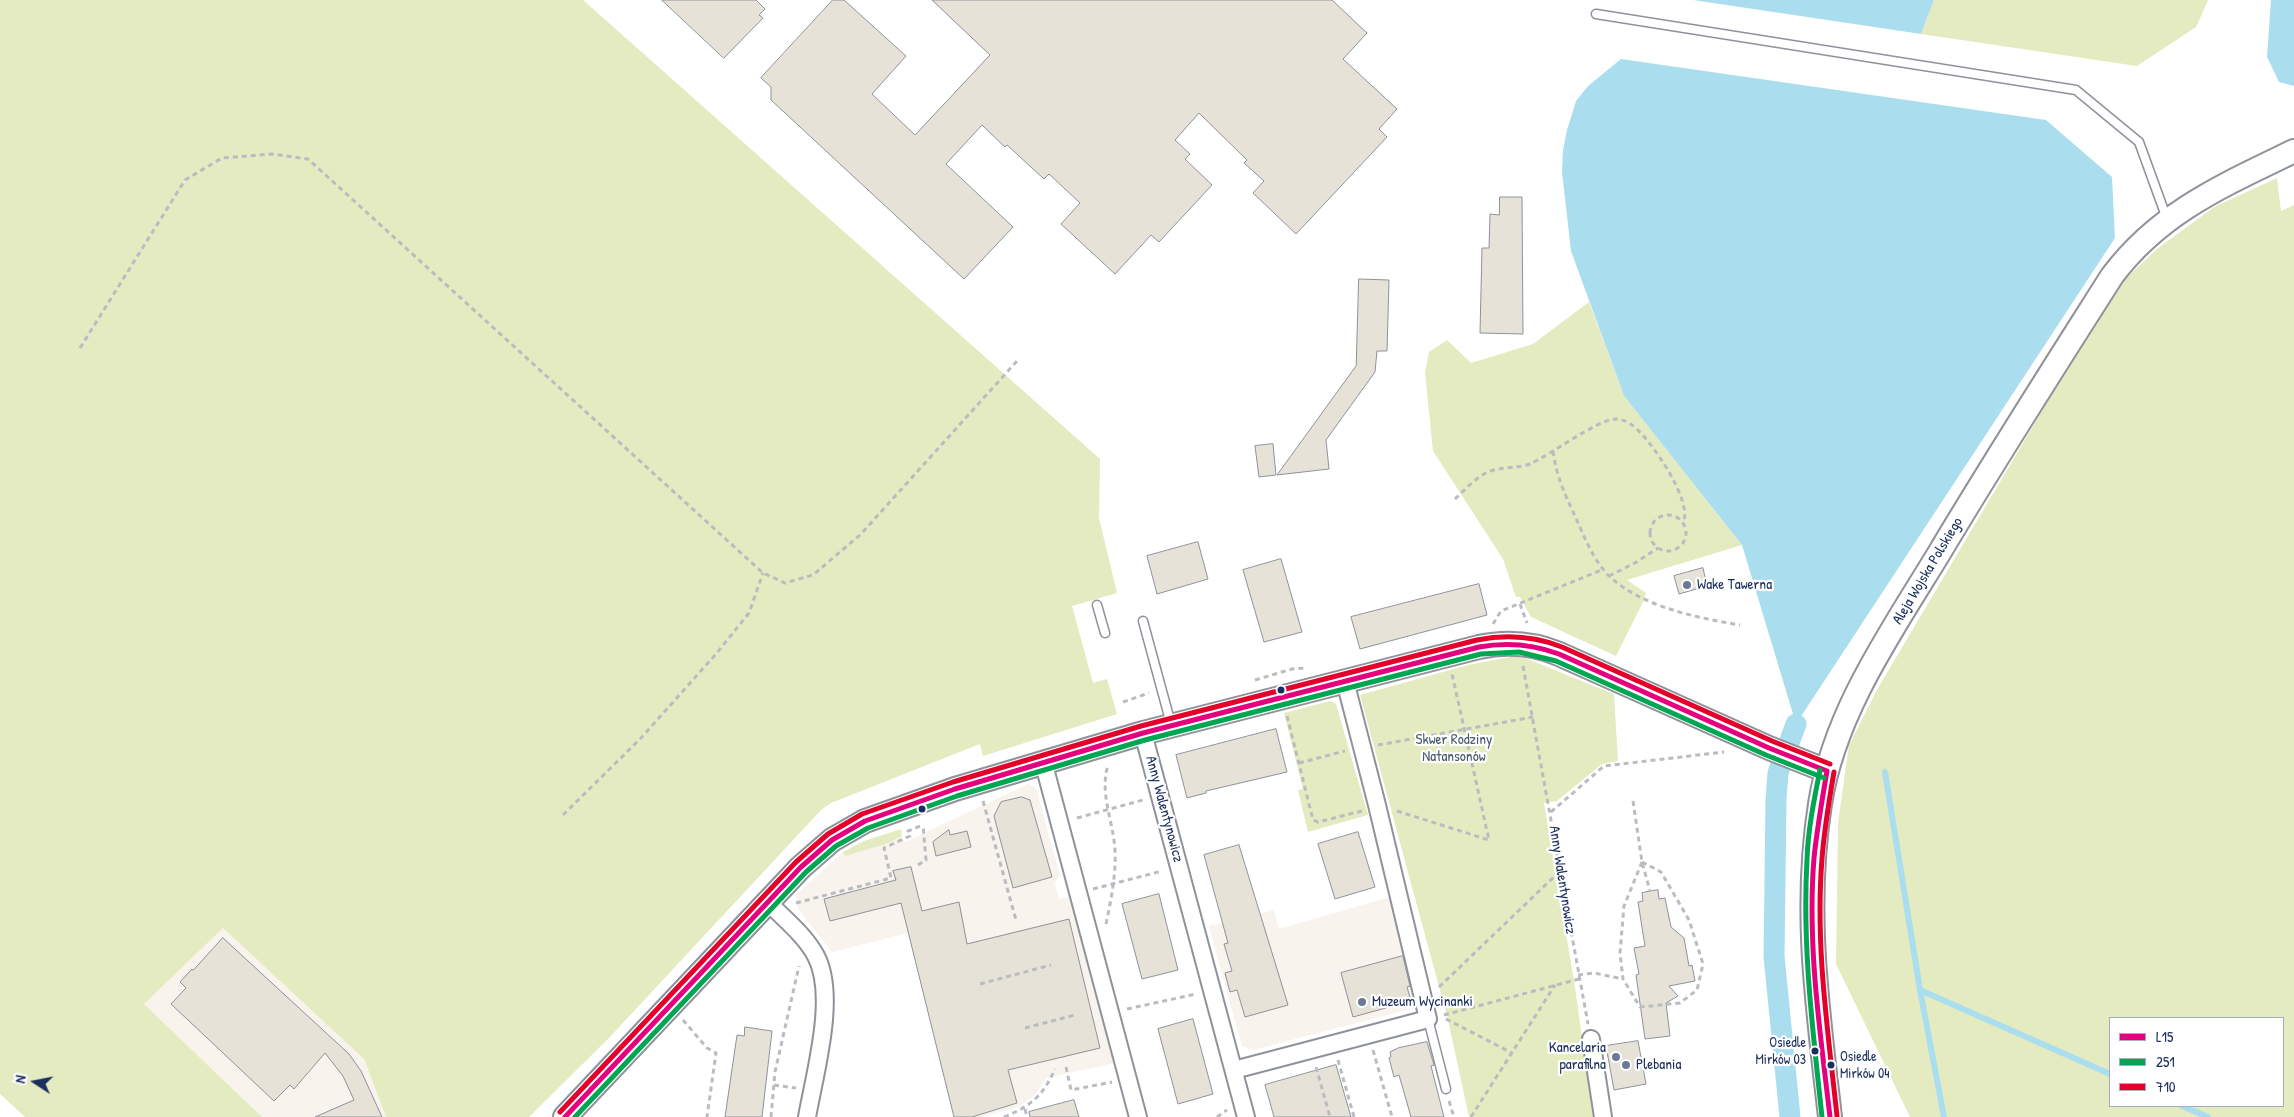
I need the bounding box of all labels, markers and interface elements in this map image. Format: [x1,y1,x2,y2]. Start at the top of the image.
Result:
street label: Aleja Wojska Polskiego [1889,514,1967,628]
place label: Wake Tawerna [1697,576,1772,594]
marker: Wake Tawerna [1681,579,1693,591]
unlabelled marker [1276,685,1286,695]
park label: Skwer Rodziny Natansonów [1416,731,1492,766]
street label: Anny Walentynowicz [1141,754,1187,864]
unlabelled marker [917,804,927,814]
street label: Anny Walentynowicz [1545,825,1579,935]
place label: Muzeum Wycinanki [1372,993,1473,1011]
marker: Muzeum Wycinanki [1356,996,1368,1008]
legend [2109,1017,2284,1107]
text: L15 [2156,1026,2173,1047]
place label: Osiedle Mirków 03 [1755,1035,1806,1068]
place label: Kancelaria parafilna [1549,1039,1606,1074]
marker: Osiedle Mirków 03 [1810,1046,1820,1056]
place label: Osiedle Mirków 04 [1840,1049,1890,1082]
marker: Kancelaria parafilna [1610,1051,1622,1063]
text: 251 [2156,1051,2175,1072]
place label: Plebania [1636,1056,1681,1074]
north arrow [10,1057,60,1107]
marker: Plebania [1620,1059,1632,1071]
marker: Osiedle Mirków 04 [1826,1060,1836,1070]
text: N [10,1074,30,1085]
text: 710 [2156,1076,2176,1097]

